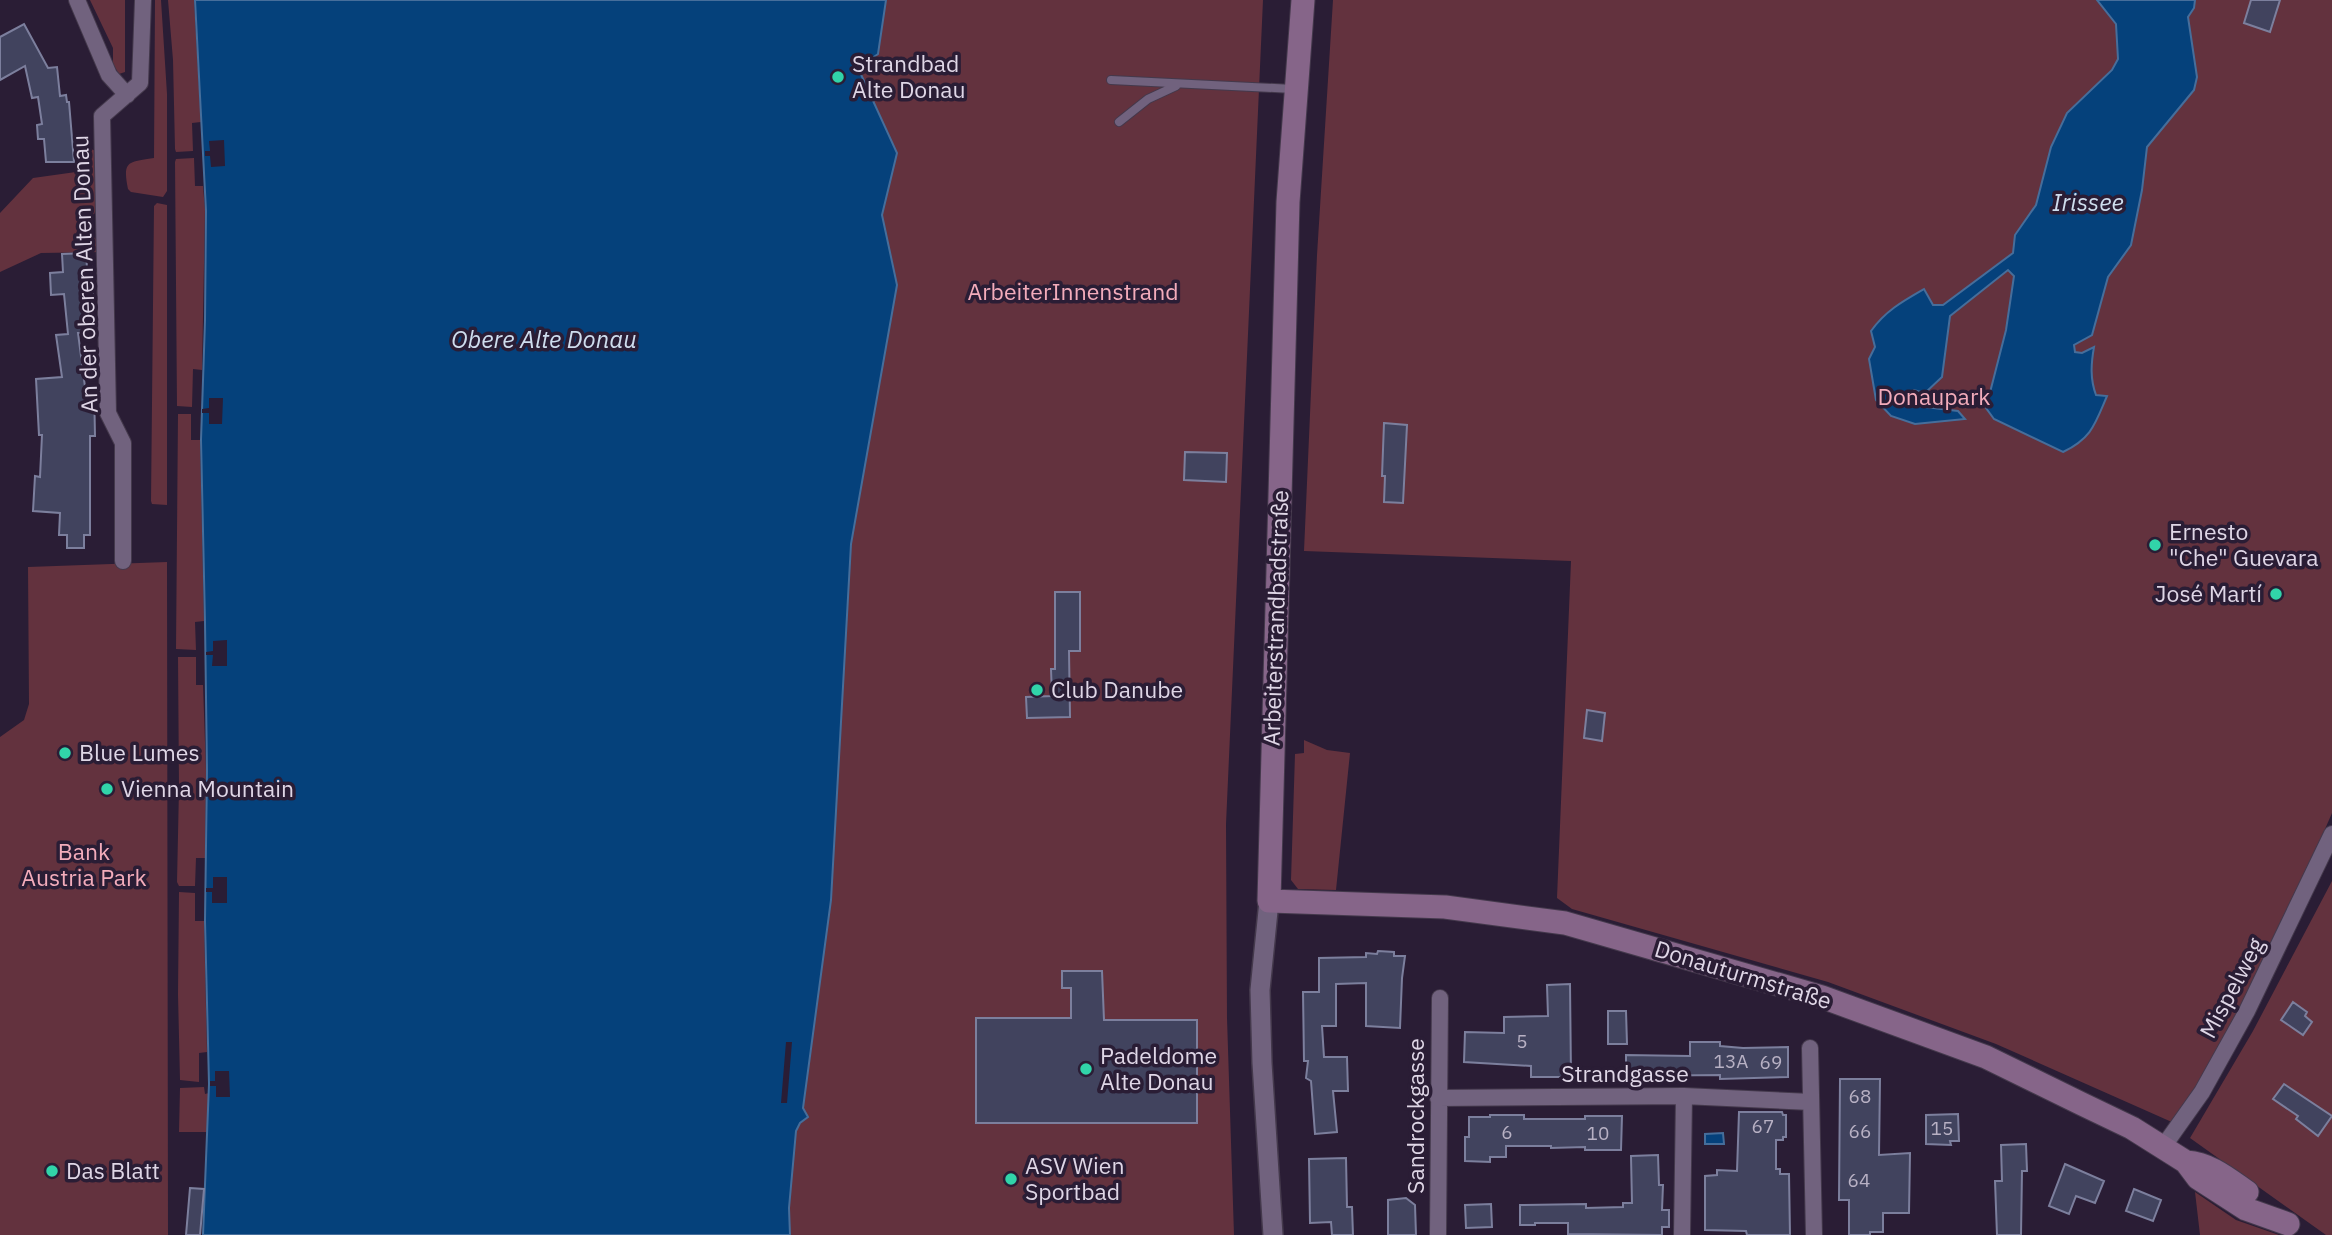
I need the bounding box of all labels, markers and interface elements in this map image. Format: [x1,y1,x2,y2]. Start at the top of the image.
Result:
place label: Strandbad Alte Donau [852,48,966,104]
marker: Strandbad Alte Donau [830,69,846,85]
street label: An der oberen Alten Donau [64,135,104,414]
water label: Irissee [2052,186,2124,218]
park label: ArbeiterInnenstrand [967,276,1179,306]
water label: Obere Alte Donau [451,323,637,355]
park label: Donaupark [1878,381,1990,411]
street label: Arbeiterstrandbadstraße [1256,489,1294,746]
place label: Ernesto "Che" Guevara [2169,516,2319,572]
marker: Ernesto "Che" Guevara [2147,537,2163,553]
place label: José Martí [2155,578,2262,608]
marker: José Martí [2268,586,2284,602]
place label: Club Danube [1051,674,1183,704]
marker: Club Danube [1029,682,1045,698]
place label: Blue Lumes [79,737,200,767]
marker: Blue Lumes [57,745,73,761]
place label: Vienna Mountain [121,773,294,803]
marker: Vienna Mountain [99,781,115,797]
park label: Bank Austria Park [21,836,147,892]
street label: Mispelweg [2192,932,2270,1043]
street label: Donauturmstraße [1651,933,1835,1015]
house number: 5 [1516,1029,1528,1053]
street label: Sandrockgasse [1400,1038,1430,1194]
place label: Padeldome Alte Donau [1100,1040,1217,1096]
house number: 13A [1714,1049,1748,1073]
house number: 69 [1760,1050,1782,1074]
street label: Strandgasse [1561,1058,1689,1088]
marker: Padeldome Alte Donau [1078,1061,1094,1077]
house number: 68 [1849,1084,1871,1108]
house number: 67 [1752,1114,1774,1138]
house number: 15 [1931,1116,1953,1140]
house number: 66 [1849,1119,1871,1143]
house number: 6 [1501,1120,1513,1144]
house number: 10 [1587,1121,1609,1145]
place label: ASV Wien Sportbad [1025,1150,1124,1206]
place label: Das Blatt [66,1155,160,1185]
marker: Das Blatt [44,1163,60,1179]
house number: 64 [1848,1168,1870,1192]
marker: ASV Wien Sportbad [1003,1171,1019,1187]

